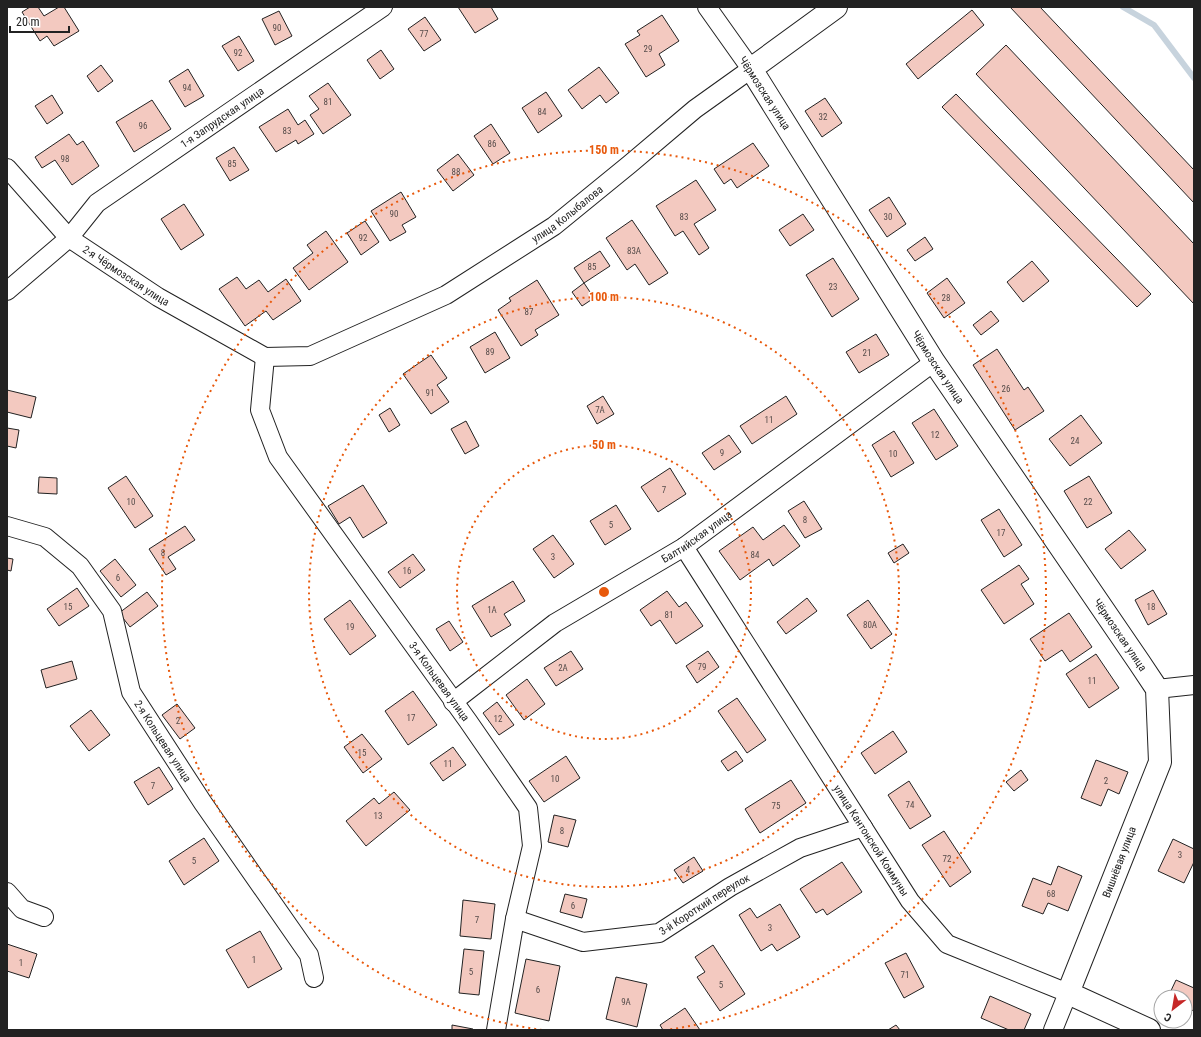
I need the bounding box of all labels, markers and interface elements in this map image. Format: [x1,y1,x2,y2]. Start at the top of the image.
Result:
scale bar [10,8,69,34]
text: 20 m [16,15,40,29]
house number: 90 [273,23,281,33]
house number: 77 [420,29,429,39]
house number: 29 [644,44,652,54]
house number: 92 [234,48,243,58]
street label: Чёрмозская улица [736,54,793,132]
house number: 94 [183,83,192,93]
street label: 1-я Запрудская улица [178,85,267,151]
house number: 81 [324,97,332,107]
house number: 84 [538,107,547,117]
house number: 32 [819,112,828,122]
house number: 96 [139,121,147,131]
house number: 83 [283,126,291,136]
house number: 86 [488,139,496,149]
text: 150 m [589,143,619,157]
house number: 98 [61,154,69,164]
house number: 85 [228,159,237,169]
house number: 88 [452,167,460,177]
street label: улица Колыбалова [529,183,606,246]
house number: 90 [390,209,398,219]
house number: 83 [680,212,688,222]
house number: 30 [884,212,892,222]
house number: 92 [359,233,368,243]
street label: 2-я Чёрмозская улица [80,243,172,309]
house number: 83А [627,246,641,256]
house number: 85 [588,262,597,272]
house number: 23 [829,282,837,292]
text: 100 m [589,290,619,304]
house number: 28 [942,293,950,303]
house number: 87 [525,307,534,317]
street label: Чёрмозская улица [909,328,966,406]
house number: 89 [486,347,494,357]
house number: 21 [863,348,871,358]
house number: 26 [1002,384,1010,394]
house number: 91 [426,388,434,398]
house number: 7А [595,405,605,415]
house number: 11 [765,415,773,425]
house number: 12 [931,430,940,440]
house number: 24 [1071,436,1080,446]
text: 50 m [592,438,616,452]
house number: 9 [720,448,724,458]
house number: 10 [889,449,897,459]
house number: 7 [662,485,667,495]
house number: 10 [127,497,135,507]
house number: 22 [1084,497,1093,507]
street label: Балтийская улица [659,508,735,566]
house number: 8 [803,515,807,525]
house number: 5 [609,520,614,530]
house number: 17 [997,528,1006,538]
house number: 8 [161,548,165,558]
house number: 84 [751,550,760,560]
house number: 3 [551,552,555,562]
house number: 16 [403,566,411,576]
house number: 6 [116,573,120,583]
centre of rings [597,585,611,599]
street label: Чёрмозская улица [1091,596,1149,674]
house number: 15 [64,602,73,612]
house number: 18 [1147,602,1155,612]
house number: 1А [487,605,497,615]
house number: 81 [665,610,673,620]
house number: 80А [863,620,877,630]
house number: 19 [346,622,354,632]
street label: 3-я Кольцевая улица [406,639,472,724]
house number: 79 [698,662,706,672]
house number: 2А [558,663,568,673]
house number: 11 [1088,676,1096,686]
street label: 2-я Кольцевая улица [131,698,194,785]
house number: 17 [407,713,416,723]
house number: 12 [494,714,503,724]
house number: 2 [176,716,181,726]
house number: 15 [358,748,367,758]
house number: 11 [444,759,452,769]
house number: 10 [551,774,559,784]
house number: 2 [1104,776,1109,786]
house number: 7 [151,781,156,791]
street label: улица Кантонской Коммуны [831,783,911,899]
house number: 74 [906,800,915,810]
house number: 75 [772,801,781,811]
house number: 13 [374,811,382,821]
street label: Вишнёвая улица [1100,825,1139,900]
house number: 8 [560,826,564,836]
house number: 3 [1178,850,1182,860]
house number: 72 [943,854,952,864]
house number: 5 [192,856,197,866]
house number: 4 [686,865,691,875]
street label: 3-й Короткий переулок [657,871,753,938]
house number: 68 [1047,889,1055,899]
house number: 6 [571,901,575,911]
house number: 7 [475,915,480,925]
house number: 3 [768,923,772,933]
house number: 1 [252,955,256,965]
house number: 1 [19,958,23,968]
house number: 5 [469,967,474,977]
house number: 71 [901,970,909,980]
house number: 5 [719,980,724,990]
house number: 6 [536,985,540,995]
north arrow [1153,989,1193,1029]
house number: 9А [621,997,631,1007]
text: С [1162,1010,1174,1024]

